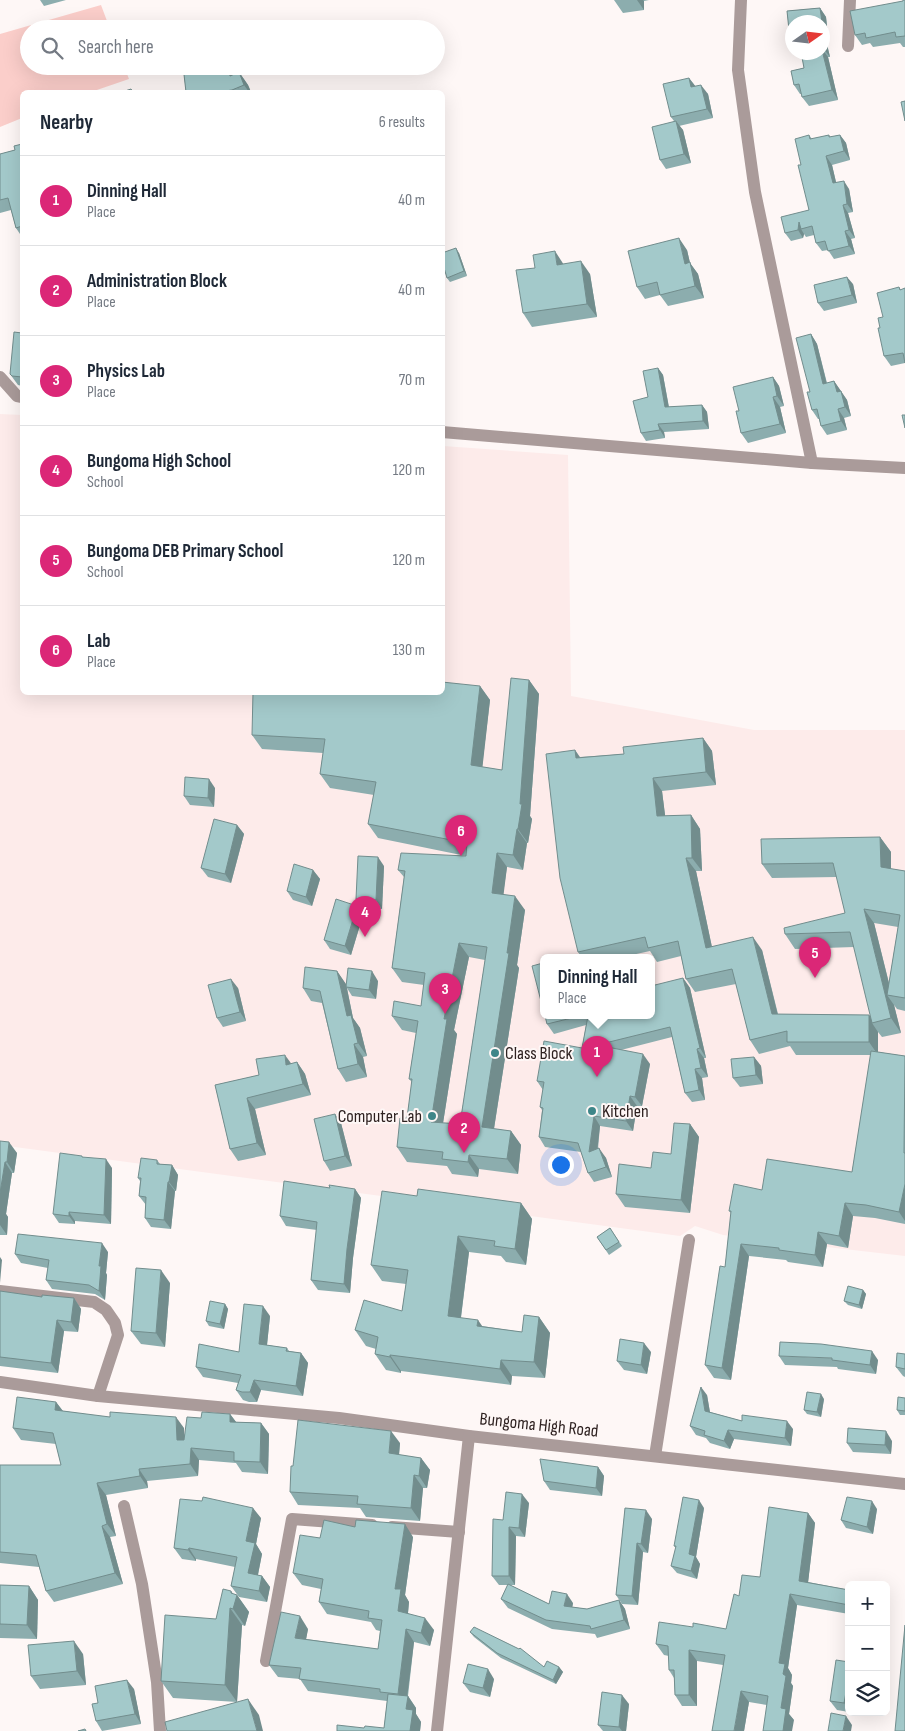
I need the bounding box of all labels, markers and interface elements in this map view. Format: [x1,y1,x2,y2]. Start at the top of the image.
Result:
north arrow [785,15,830,60]
search box [20,20,445,75]
icon: search [38,34,66,62]
text: Search here [78,36,154,59]
text: Nearby [40,110,93,135]
text: 6 results [379,113,425,132]
text: Dinning Hall [87,180,167,203]
text: 1 [53,191,59,210]
text: 40 m [398,191,425,210]
text: Place [87,203,116,222]
text: Administration Block [87,270,227,293]
text: 2 [52,281,60,300]
text: 40 m [398,281,425,300]
text: Place [87,293,116,312]
text: Physics Lab [87,360,165,383]
text: 3 [52,371,60,390]
text: 70 m [399,371,425,390]
text: Place [87,383,116,402]
text: Bungoma High School [87,450,231,473]
text: 4 [52,461,60,480]
text: 120 m [393,461,425,480]
text: School [87,473,123,492]
text: Bungoma DEB Primary School [87,540,283,563]
text: 5 [52,551,60,570]
text: 120 m [393,551,425,570]
text: School [87,563,123,582]
text: Lab [87,630,111,653]
text: 6 [52,641,60,660]
text: 130 m [393,641,425,660]
text: Place [87,653,116,672]
pin: 6 [445,815,477,856]
pin: 4 [349,896,381,937]
pin: 5 [799,937,831,978]
popup [540,954,655,1019]
text: Dinning Hall [558,966,637,989]
pin: 3 [429,973,461,1014]
text: Place [558,989,586,1008]
pin: 1 [581,1036,613,1077]
place label: Class Block [505,1043,573,1064]
marker: Class Block [489,1047,501,1059]
place label: Kitchen [602,1101,649,1122]
marker: Kitchen [586,1105,598,1117]
place label: Computer Lab [338,1106,422,1127]
marker: Computer Lab [426,1110,438,1122]
pin: 2 [448,1112,480,1153]
your location [548,1152,574,1178]
street label: Bungoma High Road [479,1408,599,1442]
map controls [845,1581,890,1716]
button: + [845,1581,890,1626]
button: − [845,1626,890,1671]
button: layers [845,1671,890,1716]

